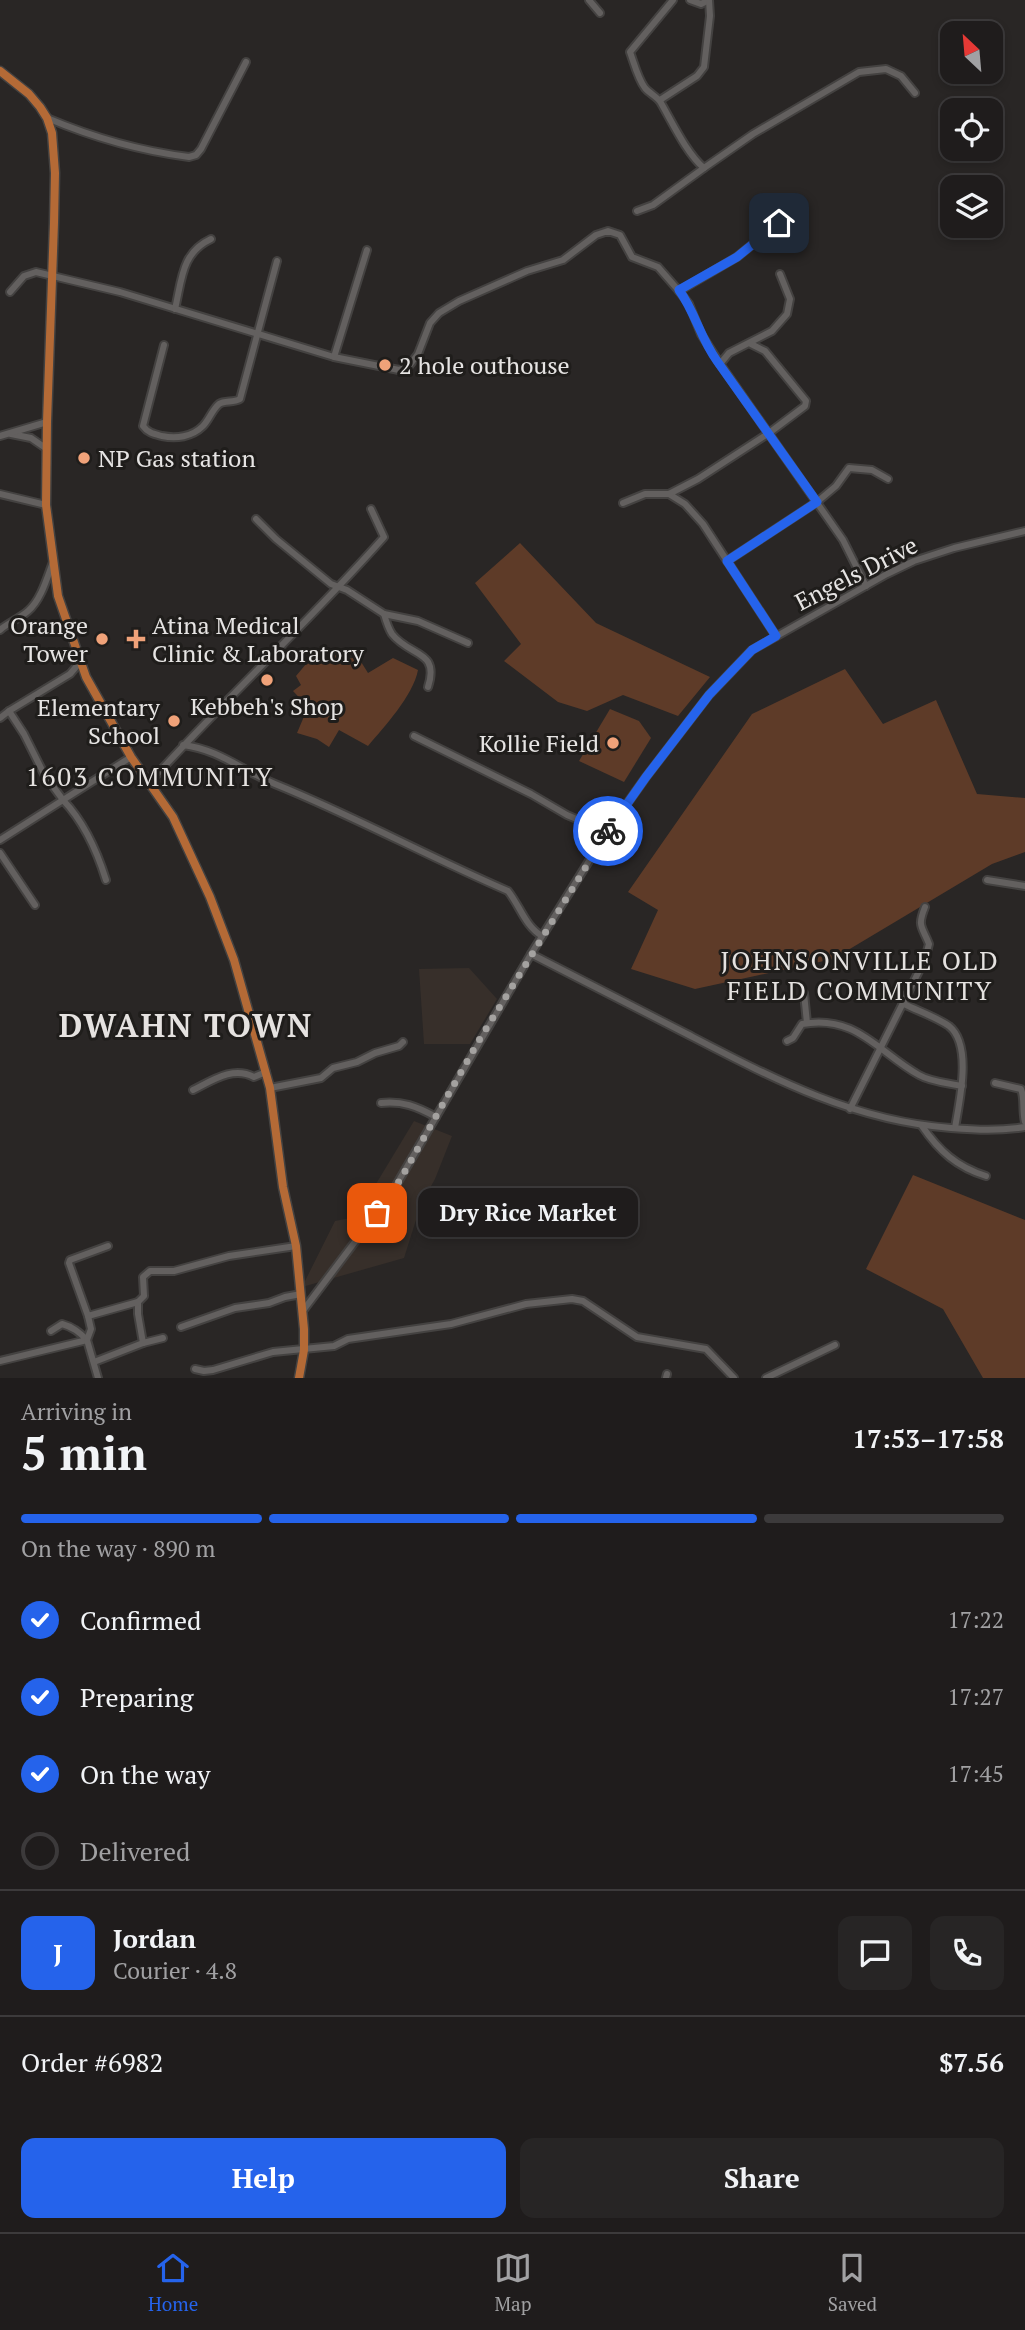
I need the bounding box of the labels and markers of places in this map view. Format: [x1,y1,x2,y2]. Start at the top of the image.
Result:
pin [749,193,809,253]
place label: 2 hole outhouse [399,349,570,381]
marker: 2 hole outhouse [377,357,393,373]
place label: NP Gas station [98,442,256,474]
marker: NP Gas station [76,450,92,466]
place label: Orange Tower [10,609,89,669]
place label: Atina Medical Clinic & Laboratory [152,609,365,669]
marker: Atina Medical Clinic & Laboratory [126,629,146,649]
marker: Orange Tower [94,631,110,647]
marker: Kebbeh's Shop [259,672,275,688]
place label: Kebbeh's Shop [190,690,344,722]
place label: Elementary School [37,691,161,751]
marker: Elementary School [166,713,182,729]
place label: Kollie Field [479,727,599,759]
marker: Kollie Field [605,735,621,751]
pin [347,1183,407,1243]
callout: Dry Rice Market [419,1188,640,1238]

